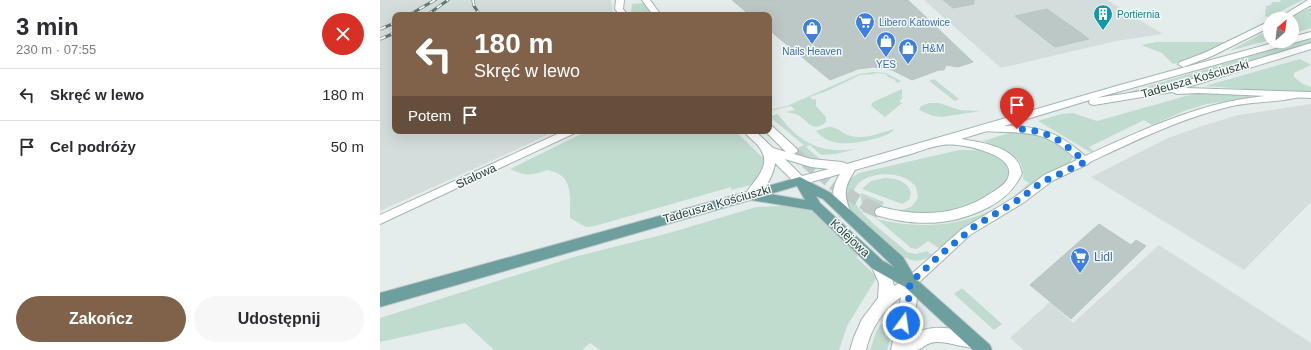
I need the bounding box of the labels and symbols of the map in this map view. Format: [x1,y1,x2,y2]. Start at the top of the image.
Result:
building icon: Portiernia [1092,3,1114,31]
place label: Portiernia [1117,9,1160,20]
supermarket icon: Libero Katowice [854,11,876,39]
north arrow [1263,12,1299,48]
shop icon: Nails Heaven [801,17,823,45]
place label: Libero Katowice [879,17,951,28]
shop icon: YES [875,30,897,58]
shop icon: H&M [897,37,919,65]
place label: H&M [922,43,944,54]
place label: Nails Heaven [782,46,842,57]
street label: Tadeusza Kościuszki [1140,57,1250,101]
place label: YES [876,59,896,70]
pin [1000,88,1034,129]
street label: Stalowa [454,160,499,191]
street label: Tadeusza Kościuszki [662,182,772,226]
street label: Kolejowa [827,216,873,260]
supermarket icon: Lidl [1069,246,1091,274]
place label: Lidl [1094,250,1113,264]
position arrow [882,302,924,344]

